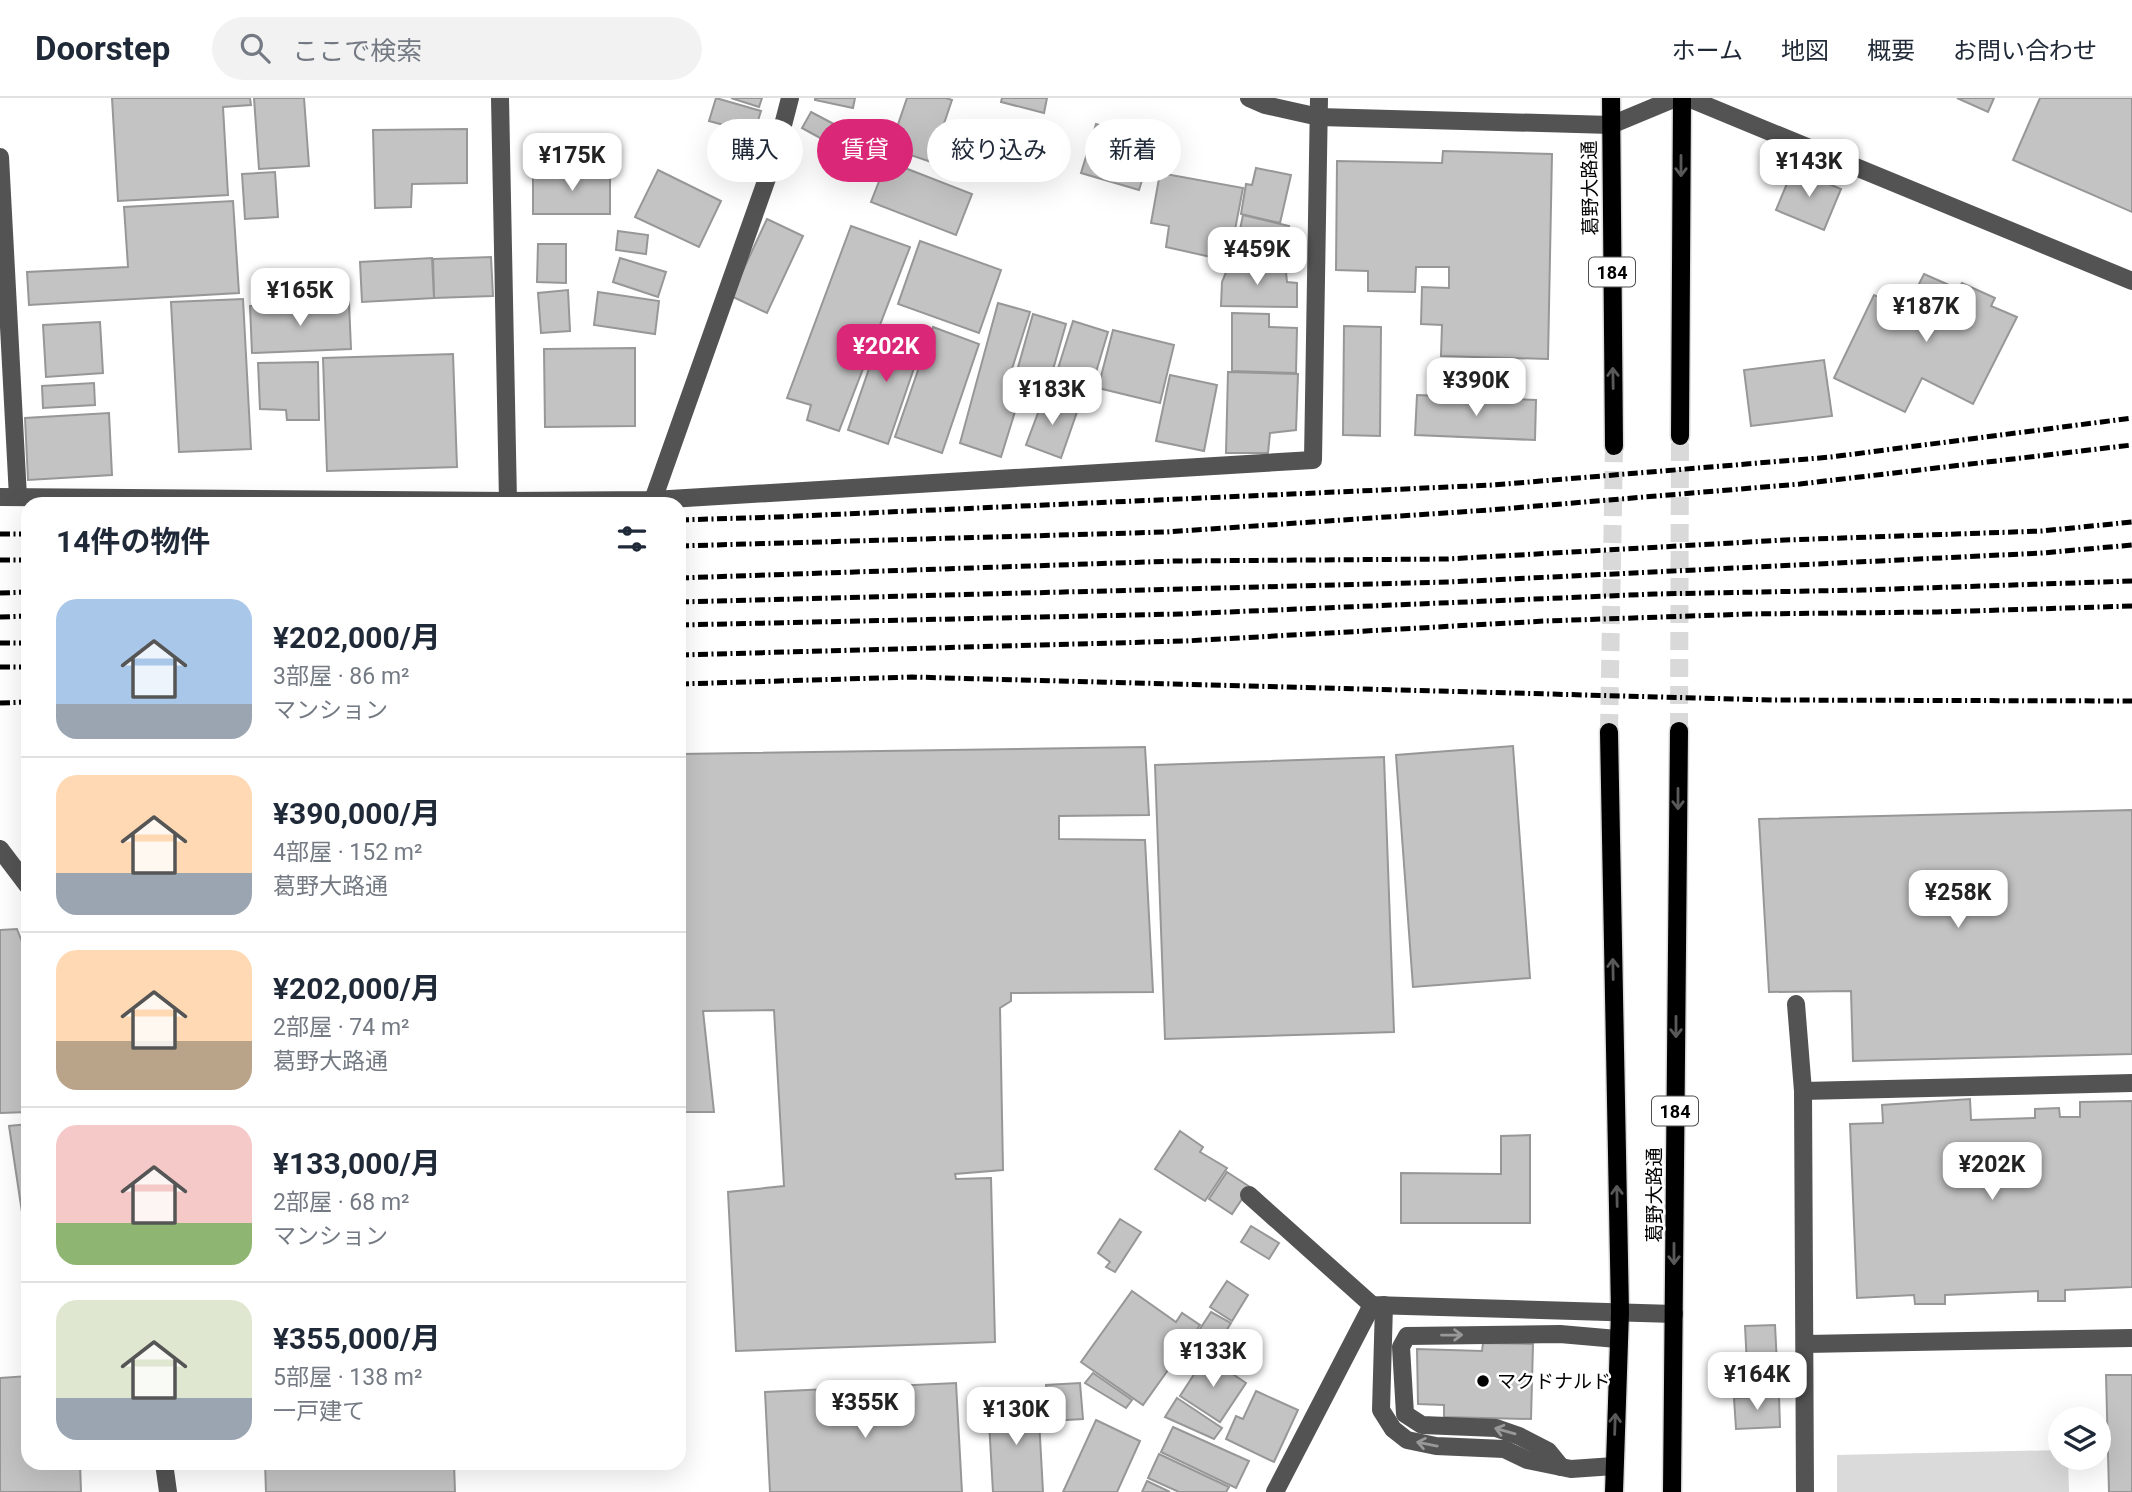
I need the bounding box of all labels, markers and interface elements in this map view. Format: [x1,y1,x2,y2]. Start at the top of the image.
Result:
search box [212,17,702,80]
text: Doorstep [35,29,170,68]
icon: search [236,29,274,67]
text: ここで検索 [292,36,422,66]
text: ホーム [1672,37,1743,65]
text: 地図 [1781,37,1829,65]
text: 概要 [1867,37,1915,65]
text: お問い合わせ [1953,37,2097,65]
chip: 購入 [707,119,803,182]
chip: 賃貸 [817,119,913,182]
chip: 絞り込み [927,119,1071,182]
chip: 新着 [1085,119,1181,182]
pin: ¥175K [523,134,621,193]
street label: 葛野大路通 [1578,140,1602,236]
pin: ¥143K [1760,140,1858,199]
text: ¥175K [539,142,605,169]
text: ¥143K [1776,148,1842,175]
one-way arrow [1675,154,1688,177]
pin: ¥459K [1208,228,1306,287]
text: ¥459K [1224,236,1290,263]
road number: 184 [1589,258,1635,286]
pin: ¥165K [251,268,349,328]
text: ¥165K [267,277,333,304]
pin: ¥187K [1877,285,1975,344]
text: ¥187K [1893,293,1959,320]
pin: ¥202K [837,324,935,384]
text: ¥202K [853,333,919,360]
pin: ¥390K [1427,358,1525,418]
text: ¥390K [1443,367,1509,394]
one-way arrow [1606,367,1620,390]
pin: ¥183K [1003,368,1101,427]
text: ¥183K [1019,376,1085,403]
icon: filters [613,520,651,558]
text: 14件の物件 [56,524,210,559]
text: ¥202,000/月 [273,620,441,655]
icon: home [112,627,196,711]
text: 3部屋 · 86 m² [273,663,410,690]
text: マンション [273,697,388,724]
one-way arrow [1671,787,1685,810]
text: ¥390,000/月 [273,796,441,831]
icon: home [112,803,196,887]
text: 4部屋 · 152 m² [273,839,422,866]
pin: ¥258K [1909,870,2007,930]
text: 葛野大路通 [273,873,388,900]
text: ¥258K [1925,879,1991,906]
one-way arrow [1606,958,1620,981]
text: ¥202,000/月 [273,971,441,1006]
icon: home [112,978,196,1062]
text: 2部屋 · 74 m² [273,1014,410,1041]
one-way arrow [1669,1015,1683,1038]
text: 葛野大路通 [273,1048,388,1075]
road number: 184 [1652,1096,1698,1126]
pin: ¥202K [1943,1142,2041,1202]
text: ¥133,000/月 [273,1146,441,1181]
street label: 葛野大路通 [1643,1147,1666,1243]
text: ¥202K [1959,1151,2025,1178]
icon: home [112,1153,196,1237]
one-way arrow [1611,1185,1624,1208]
text: 2部屋 · 68 m² [273,1189,410,1216]
text: マンション [273,1223,388,1250]
one-way arrow [1667,1242,1681,1265]
text: ¥355,000/月 [273,1321,441,1356]
icon: home [112,1328,196,1412]
one-way arrow [1440,1328,1463,1342]
pin: ¥133K [1164,1330,1262,1389]
text: ¥133K [1180,1338,1246,1365]
pin: ¥164K [1708,1352,1806,1412]
text: ¥164K [1724,1361,1790,1388]
text: 5部屋 · 138 m² [273,1364,422,1391]
place label: マクドナルド [1497,1370,1611,1393]
marker: マクドナルド [1475,1373,1491,1389]
pin: ¥355K [816,1380,914,1440]
pin: ¥130K [967,1388,1065,1447]
text: ¥355K [832,1389,898,1416]
text: ¥130K [983,1396,1049,1423]
text: 一戸建て [273,1398,365,1425]
map controls [2048,1407,2111,1470]
button: layers [2048,1407,2111,1470]
one-way arrow [1608,1413,1622,1436]
one-way arrow [1494,1424,1516,1437]
one-way arrow [1416,1437,1439,1450]

